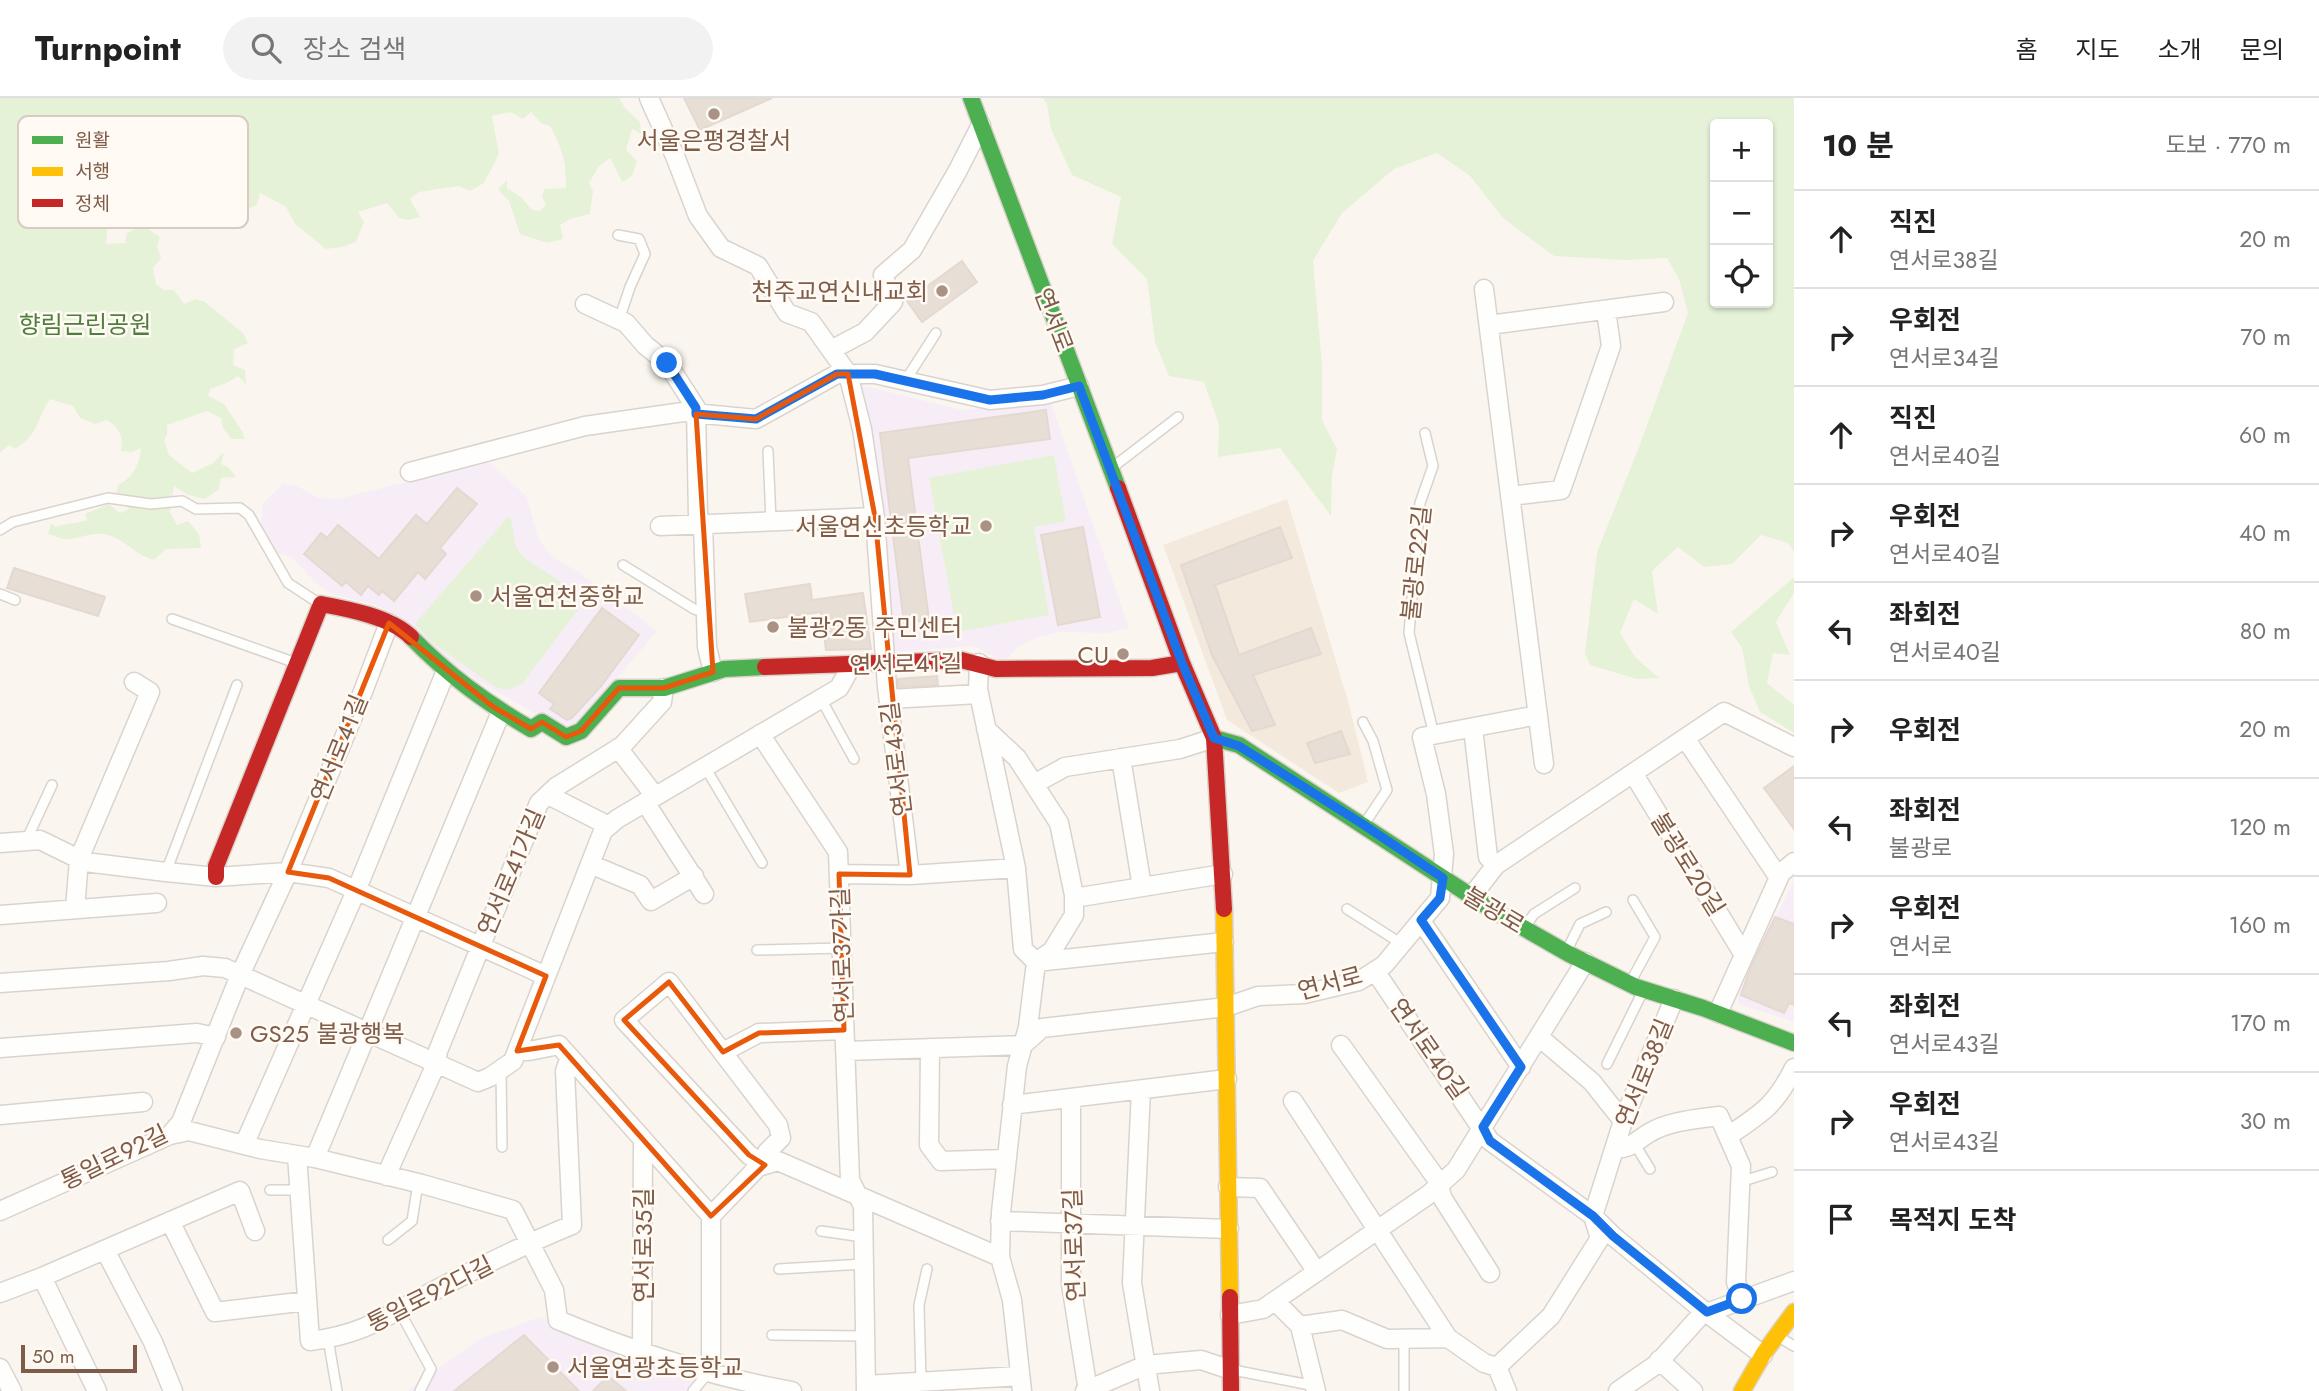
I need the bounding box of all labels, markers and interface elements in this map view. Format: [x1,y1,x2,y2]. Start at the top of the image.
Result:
search box [223,17,713,80]
text: Turnpoint [35,25,181,72]
icon: search [247,29,285,67]
text: 장소 검색 [303,30,406,68]
text: 홈 [2015,32,2037,67]
text: 지도 [2075,32,2120,67]
text: 소개 [2158,32,2202,67]
text: 문의 [2240,32,2284,67]
marker: 서울은평경찰서 [706,106,722,122]
legend [18,116,248,228]
map controls [1710,119,1773,308]
button: + [1710,119,1773,182]
place label: 서울은평경찰서 [637,123,791,158]
text: 10 분 [1822,124,1894,167]
text: 원활 [75,127,110,154]
text: 도보 · 770 m [2165,128,2291,162]
text: 서행 [75,158,110,185]
button: − [1710,182,1773,245]
text: 정체 [75,190,110,217]
text: 직진 [1889,203,1937,241]
icon: ahead [1822,220,1860,258]
text: 20 m [2239,222,2291,256]
text: 연서로38길 [1889,243,1999,277]
button: locate [1710,245,1773,308]
place label: 천주교연신내교회 [751,274,928,309]
marker: 천주교연신내교회 [934,283,950,299]
street label: 연서로 [1026,283,1082,357]
text: 우회전 [1889,301,1961,339]
park label: 향림근린공원 [19,307,151,342]
icon: right [1822,318,1860,356]
text: 70 m [2240,320,2291,354]
text: 연서로34길 [1889,341,2000,375]
route end [651,347,682,378]
text: 직진 [1889,399,1937,437]
icon: ahead [1822,416,1860,454]
text: 60 m [2239,418,2291,452]
text: 연서로40길 [1889,439,2001,473]
text: 우회전 [1889,497,1961,535]
street label: 불광로22길 [1393,504,1439,622]
place label: 서울연신초등학교 [795,509,972,544]
icon: right [1822,514,1860,552]
text: 40 m [2239,516,2291,550]
marker: 서울연신초등학교 [978,518,994,534]
text: 연서로40길 [1889,537,2001,571]
place label: 서울연천중학교 [490,579,645,614]
marker: 서울연천중학교 [468,588,484,604]
text: 좌회전 [1889,595,1961,633]
place label: 불광2동 주민센터 [787,610,962,645]
icon: left [1822,612,1860,650]
text: 80 m [2240,614,2291,648]
marker: 불광2동 주민센터 [765,619,781,635]
text: 연서로40길 [1889,635,2001,669]
place label: CU [1078,637,1109,672]
street label: 연서로41길 [849,646,963,682]
marker: CU [1115,646,1131,662]
street label: 연서로41길 [302,689,376,807]
street label: 연서로43길 [872,700,920,818]
icon: right [1822,710,1860,748]
text: 우회전 [1889,711,1961,749]
text: 20 m [2239,712,2291,746]
text: 좌회전 [1889,791,1961,829]
street label: 연서로41가길 [468,803,554,941]
street label: 불광로20길 [1642,805,1734,923]
icon: left [1822,808,1860,846]
text: 120 m [2229,810,2291,844]
text: 불광로 [1889,831,1952,865]
street label: 불광로 [1457,878,1531,942]
street label: 연서로37가길 [822,887,862,1023]
text: 우회전 [1889,889,1961,927]
icon: right [1822,906,1860,944]
text: 160 m [2229,908,2291,942]
text: 연서로 [1889,929,1952,963]
street label: 연서로 [1293,958,1367,1008]
text: 좌회전 [1889,987,1961,1025]
street label: 연서로40길 [1381,991,1477,1107]
icon: left [1822,1004,1860,1042]
text: 170 m [2230,1006,2291,1040]
street label: 연서로38길 [1606,1013,1682,1133]
place label: GS25 불광행복 [250,1016,404,1051]
marker: GS25 불광행복 [228,1025,244,1041]
text: 연서로43길 [1889,1027,2000,1061]
text: 우회전 [1889,1085,1961,1123]
icon: right [1822,1102,1860,1140]
text: 30 m [2240,1104,2291,1138]
street label: 통일로92길 [54,1116,174,1198]
text: 연서로43길 [1889,1125,2000,1159]
street label: 연서로35길 [626,1188,661,1302]
street label: 연서로37길 [1055,1188,1093,1302]
icon: arrive [1822,1200,1860,1238]
text: 목적지 도착 [1889,1201,2016,1239]
street label: 통일로92다길 [361,1247,499,1341]
route start [1726,1283,1757,1314]
scale bar [21,1342,136,1374]
text: 50 m [32,1343,75,1370]
place label: 서울연광초등학교 [567,1350,744,1385]
marker: 서울연광초등학교 [545,1359,561,1375]

